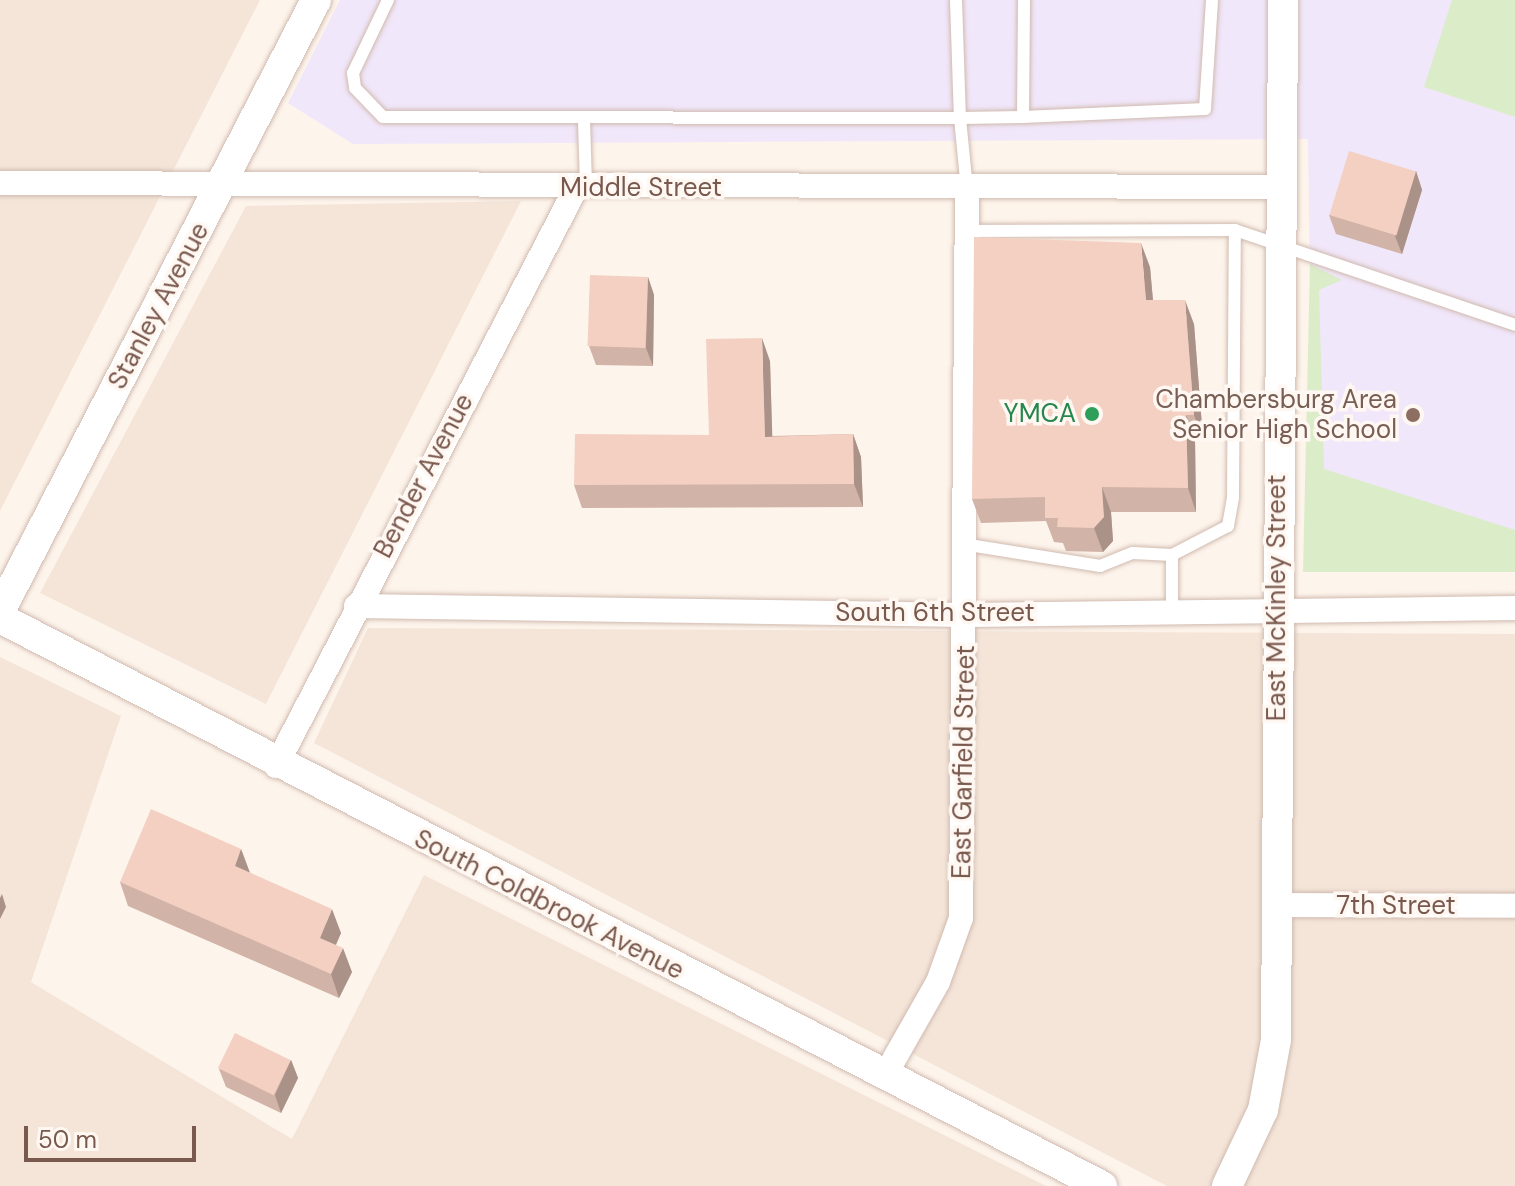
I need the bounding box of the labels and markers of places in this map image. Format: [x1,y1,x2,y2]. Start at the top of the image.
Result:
place label: Chambersburg Area Senior High School [1155,384,1397,446]
place label: YMCA [1004,398,1076,430]
marker: YMCA [1083,405,1101,423]
marker: Chambersburg Area Senior High School [1404,406,1422,424]

